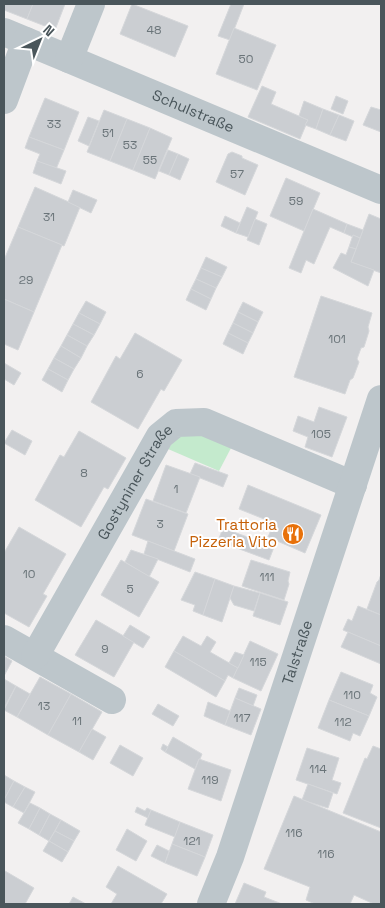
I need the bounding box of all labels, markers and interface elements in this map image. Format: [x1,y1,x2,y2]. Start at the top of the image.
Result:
north arrow [15,15,65,65]
text: N [39,21,58,40]
house number: 48 [147,22,161,38]
house number: 50 [239,51,253,67]
street label: Schulstraße [149,85,237,136]
house number: 33 [47,116,61,132]
house number: 51 [102,125,114,141]
house number: 53 [123,137,137,153]
house number: 55 [143,152,157,168]
house number: 57 [230,166,244,182]
house number: 59 [289,193,303,209]
house number: 31 [43,209,55,225]
house number: 29 [19,272,33,288]
house number: 101 [328,331,346,347]
house number: 6 [136,366,144,382]
street label: Gostyniner Straße [93,419,177,543]
house number: 105 [311,426,331,442]
house number: 8 [80,465,88,481]
house number: 1 [173,481,179,497]
place label: Trattoria Pizzeria Vito [190,515,277,551]
house number: 3 [156,516,164,532]
restaurant icon: Trattoria Pizzeria Vito [281,522,305,546]
house number: 10 [23,566,35,582]
house number: 111 [259,569,275,585]
house number: 5 [126,581,134,597]
street label: Talstraße [277,618,316,687]
house number: 9 [101,641,109,657]
house number: 115 [249,654,267,670]
house number: 110 [343,687,361,703]
house number: 13 [38,698,50,714]
house number: 117 [234,710,251,726]
house number: 11 [72,713,82,729]
house number: 112 [334,714,352,730]
house number: 114 [309,761,327,777]
house number: 119 [201,772,219,788]
house number: 116 [285,825,303,841]
house number: 121 [183,833,201,849]
house number: 116 [317,846,335,862]

